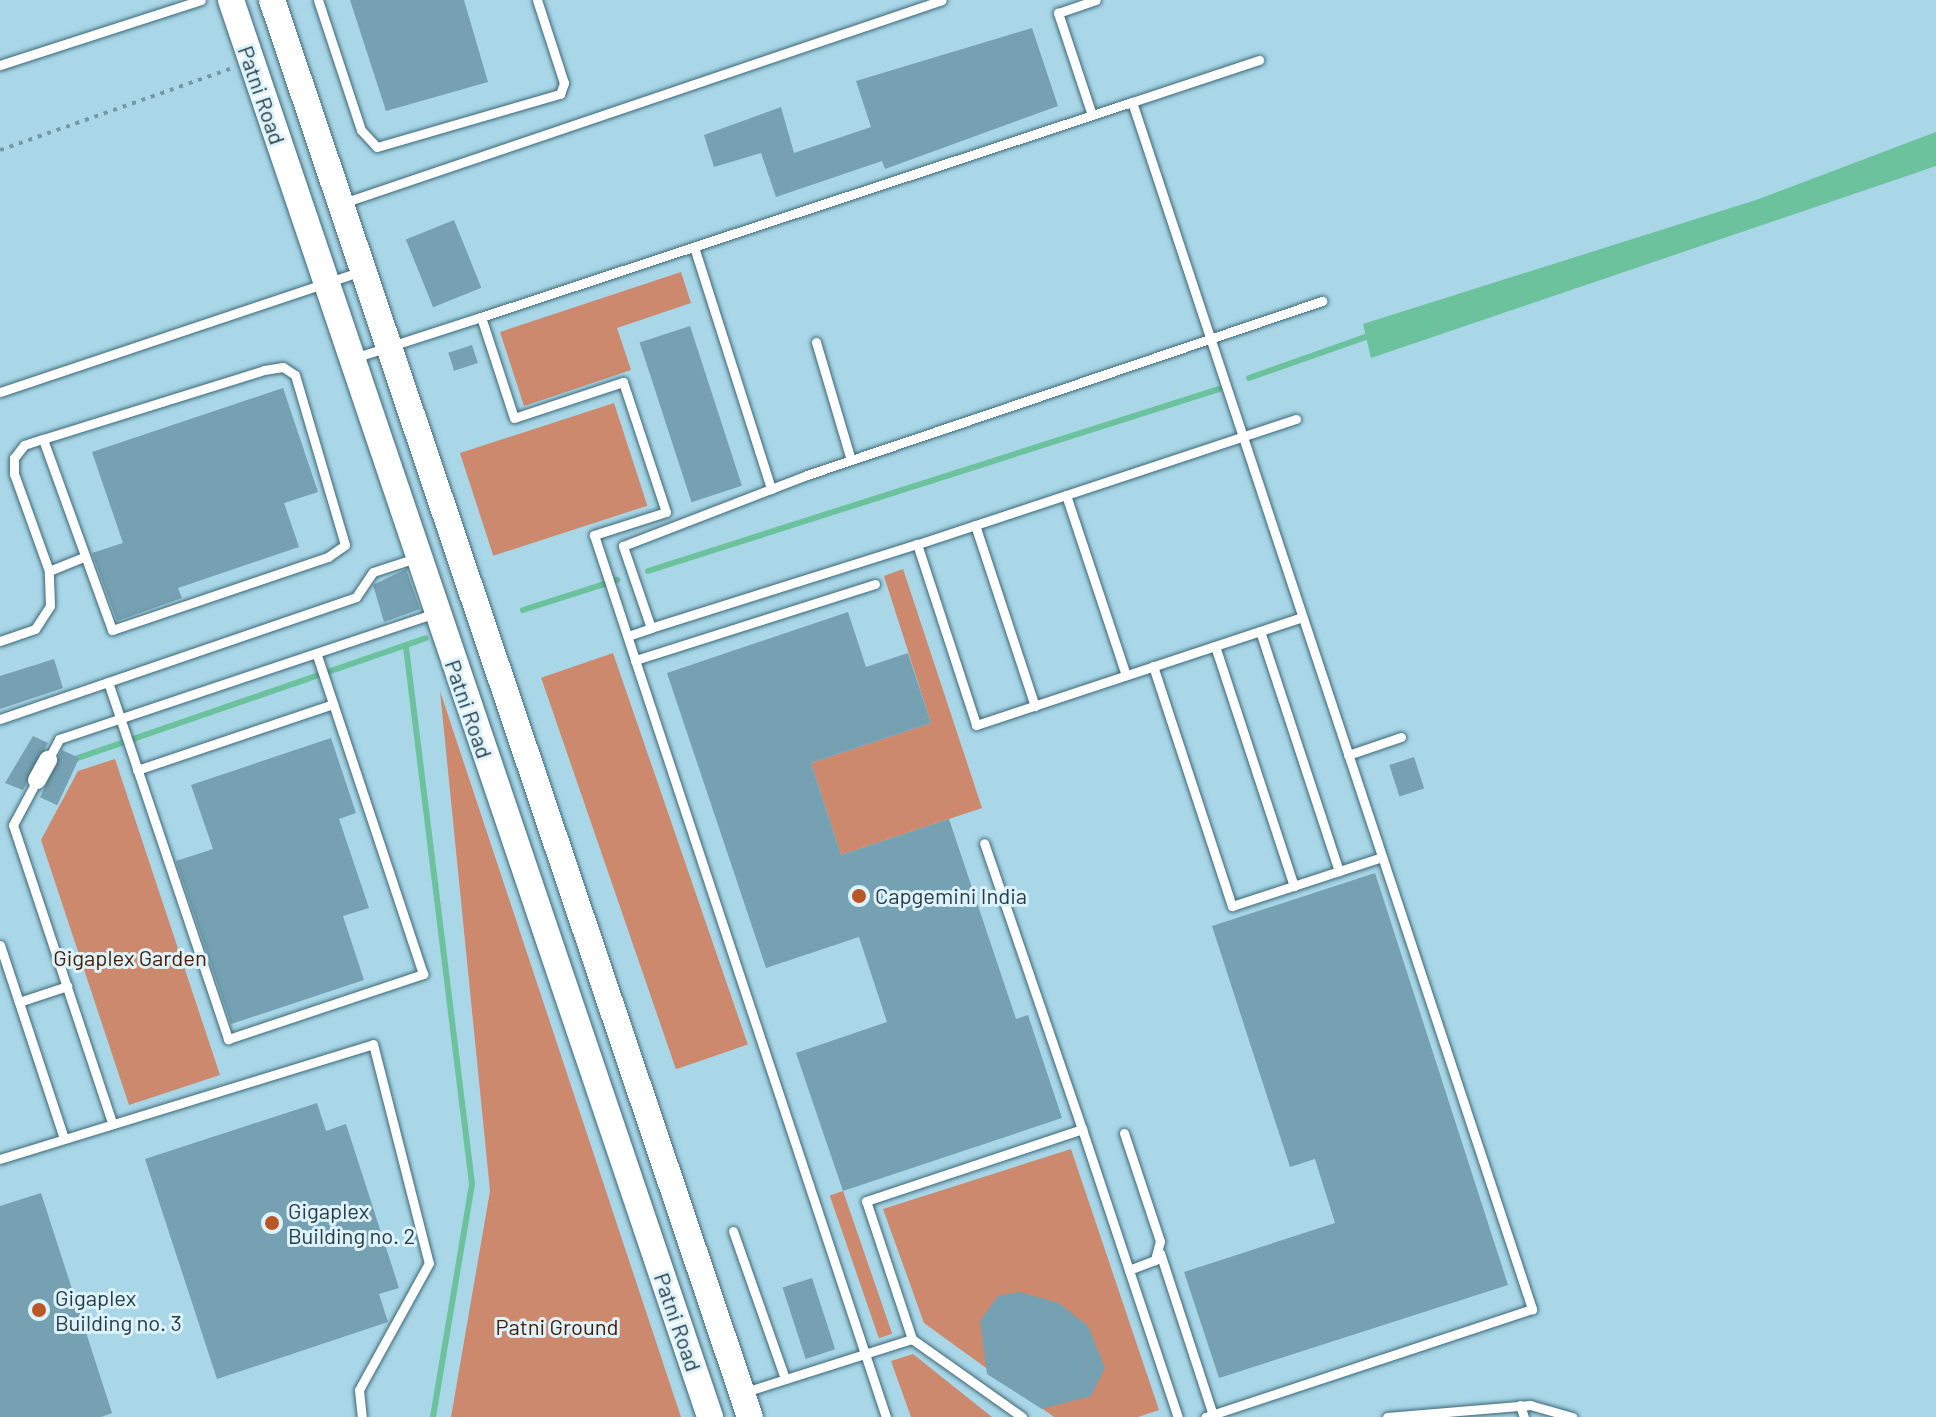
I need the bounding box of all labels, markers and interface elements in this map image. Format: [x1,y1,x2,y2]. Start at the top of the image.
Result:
street label: Patni Road [233,42,291,148]
street label: Patni Road [440,656,498,762]
place label: Capgemini India [875,883,1027,909]
marker: Capgemini India [850,887,868,905]
park label: Gigaplex Garden [53,945,207,971]
place label: Gigaplex Building no. 2 [288,1197,415,1248]
marker: Gigaplex Building no. 2 [263,1214,281,1232]
street label: Patni Road [649,1269,707,1375]
place label: Gigaplex Building no. 3 [55,1284,182,1336]
marker: Gigaplex Building no. 3 [30,1301,48,1319]
park label: Patni Ground [496,1314,618,1340]

